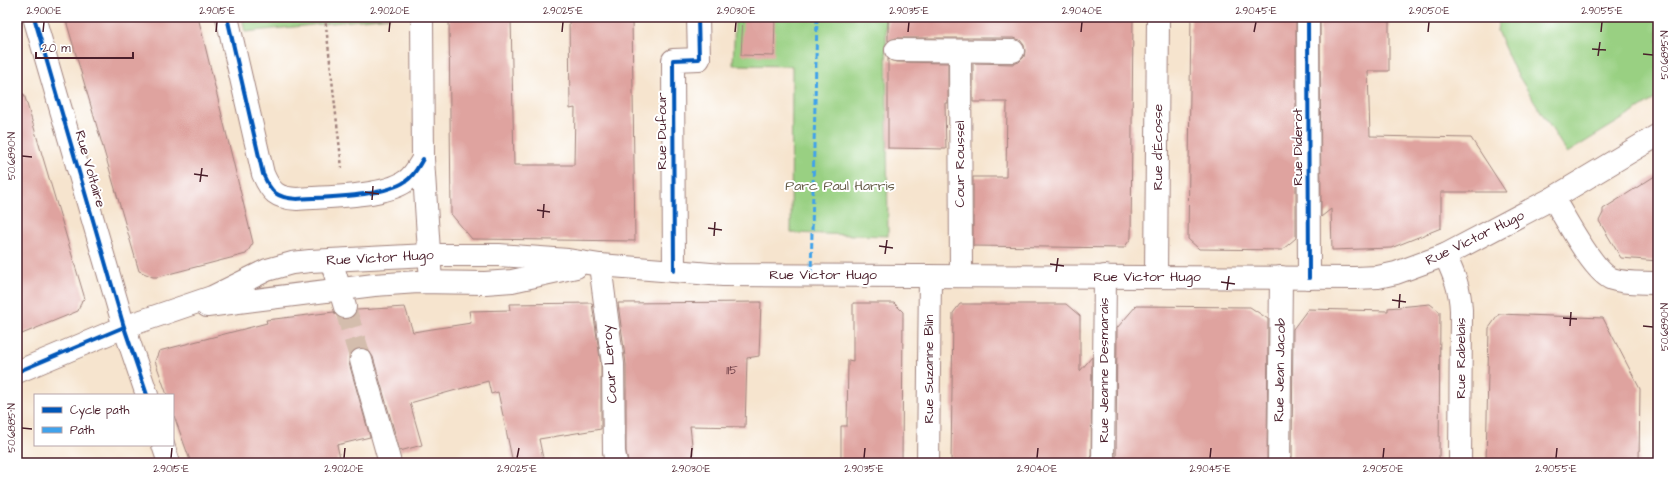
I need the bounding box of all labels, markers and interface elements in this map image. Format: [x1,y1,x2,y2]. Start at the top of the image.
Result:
text: 2.9010°E [27,4,61,18]
text: 2.9015°E [199,4,235,18]
text: 2.9020°E [370,4,410,18]
text: 2.9025°E [543,4,583,18]
text: 2.9030°E [717,4,755,18]
text: 2.9035°E [889,4,929,18]
text: 2.9040°E [1062,4,1102,18]
text: 2.9045°E [1235,4,1277,18]
text: 2.9050°E [1409,4,1449,18]
text: 2.9055°E [1581,4,1623,18]
text: 50.6895°N [1658,31,1672,79]
scale bar [36,34,133,60]
text: 20 m [42,40,71,57]
street label: Rue Dufour [652,92,672,170]
street label: Rue d'Écosse [1148,103,1168,190]
street label: Rue Diderot [1288,108,1308,186]
street label: Cour Roussel [950,120,970,208]
street label: Rue Voltaire [69,128,111,210]
text: 50.6890°N [5,132,19,180]
park label: Parc Paul Harris [785,176,895,196]
street label: Rue Victor Hugo [1422,205,1528,271]
street label: Rue Victor Hugo [326,245,434,271]
street label: Rue Victor Hugo [769,265,877,285]
street label: Rue Victor Hugo [1093,267,1201,287]
street label: Rue Jeanne Desmarais [1094,297,1114,443]
text: 50.6890°N [1658,303,1672,351]
street label: Rue Suzanne Blin [919,315,939,423]
street label: Rue Rabelais [1451,317,1471,399]
street label: Rue Jean Jacob [1269,318,1291,422]
street label: Cour Leroy [597,324,623,404]
house number: 115 [726,362,738,379]
legend [34,394,174,446]
text: Cycle path [70,402,129,420]
text: 50.6885°N [5,403,19,453]
text: Path [70,422,95,439]
text: 2.9015°E [153,462,189,476]
text: 2.9020°E [324,462,364,476]
text: 2.9025°E [497,462,537,476]
text: 2.9030°E [672,462,710,476]
text: 2.9035°E [844,462,884,476]
text: 2.9040°E [1017,462,1057,476]
text: 2.9045°E [1189,462,1231,476]
text: 2.9050°E [1363,462,1403,476]
text: 2.9055°E [1535,462,1577,476]

